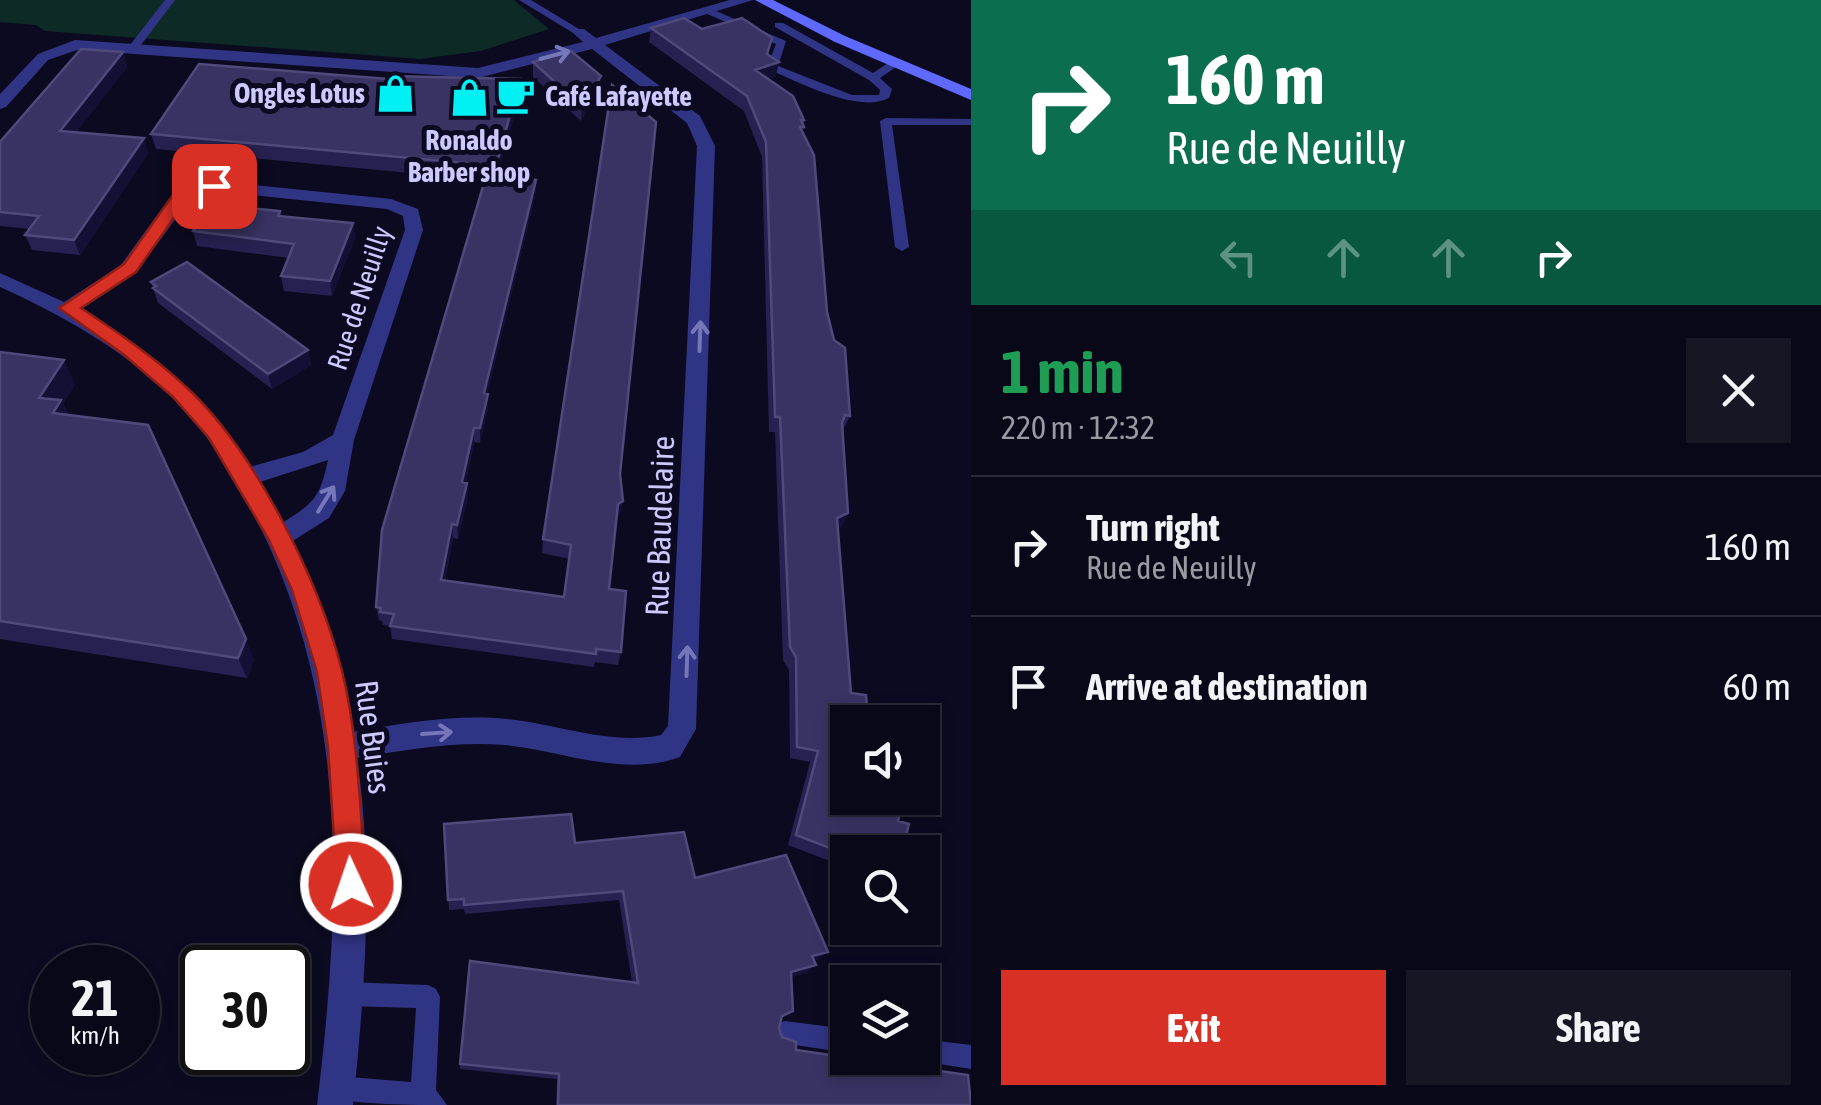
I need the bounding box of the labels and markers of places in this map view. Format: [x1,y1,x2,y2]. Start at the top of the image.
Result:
shop icon: Ongles Lotus [374,72,416,114]
cafe icon: Café Lafayette [494,75,536,117]
shop icon: Ronaldo Barber shop [448,76,490,118]
place label: Ongles Lotus [234,77,365,109]
place label: Café Lafayette [545,80,692,112]
place label: Ronaldo Barber shop [408,124,530,188]
pin [172,144,257,229]

